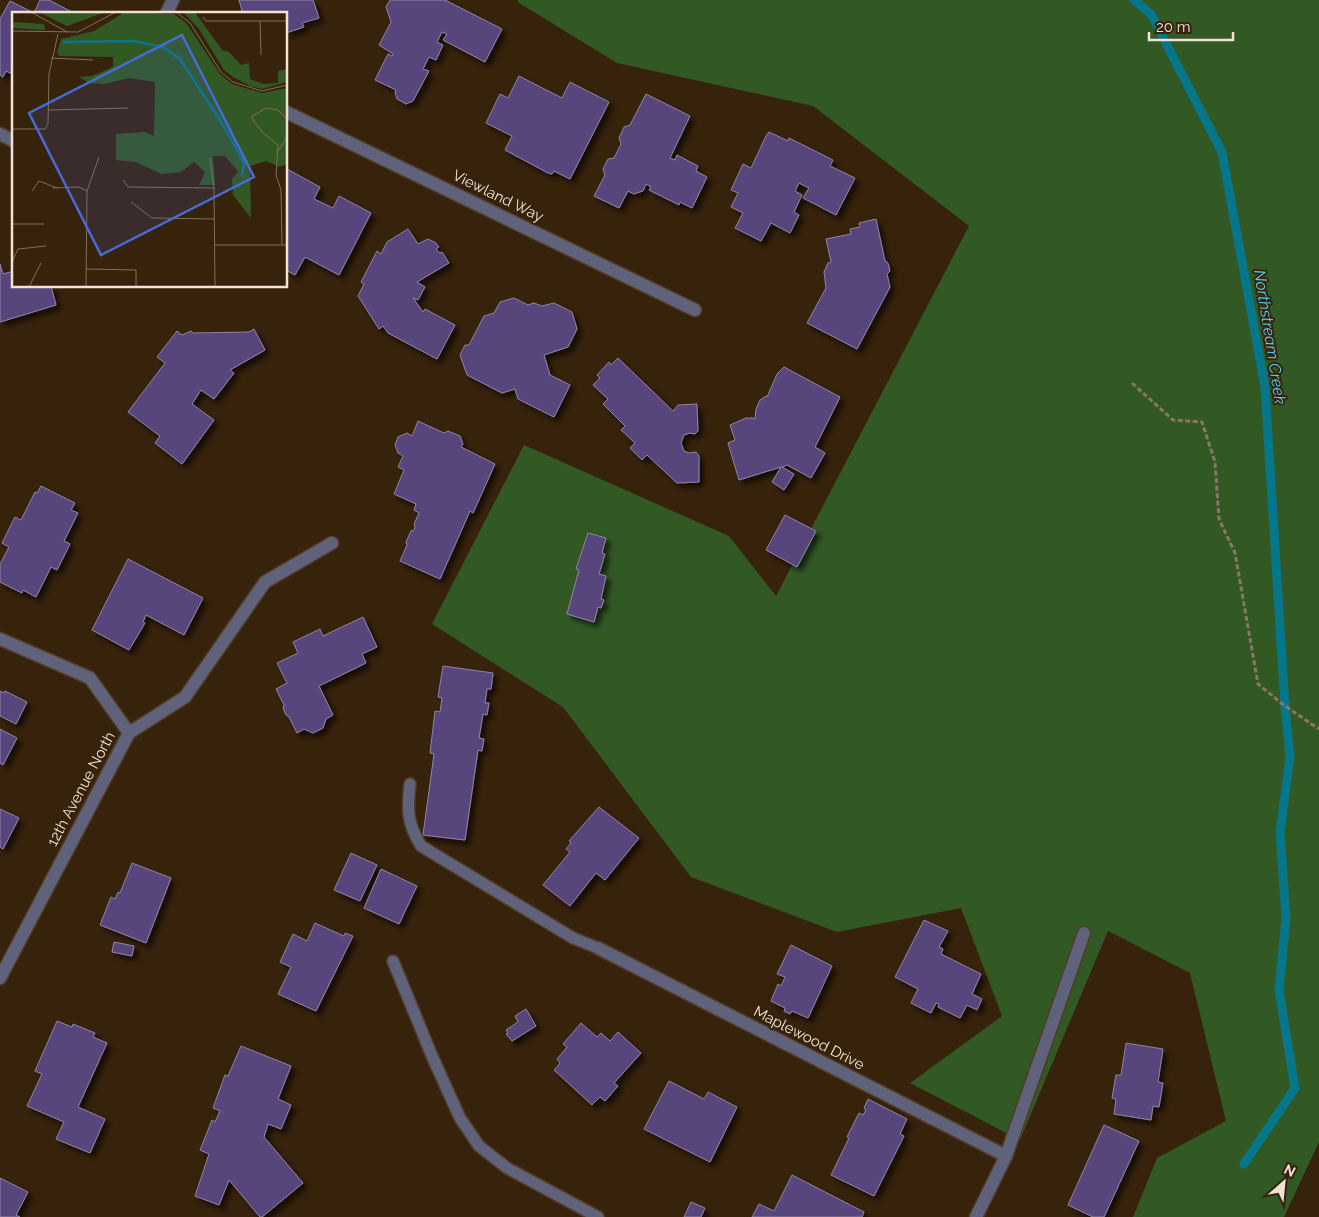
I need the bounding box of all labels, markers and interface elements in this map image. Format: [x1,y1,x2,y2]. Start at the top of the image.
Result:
scale bar [1149,10,1233,42]
inset map [12,12,288,288]
text: 20 m [1156,18,1191,36]
street label: Viewland Way [450,166,546,226]
water label: Northstream Creek [1250,268,1290,406]
street label: 12th Avenue North [43,729,119,849]
street label: Maplewood Drive [751,1002,868,1074]
north arrow [1259,1157,1309,1207]
text: N [1282,1161,1298,1180]

